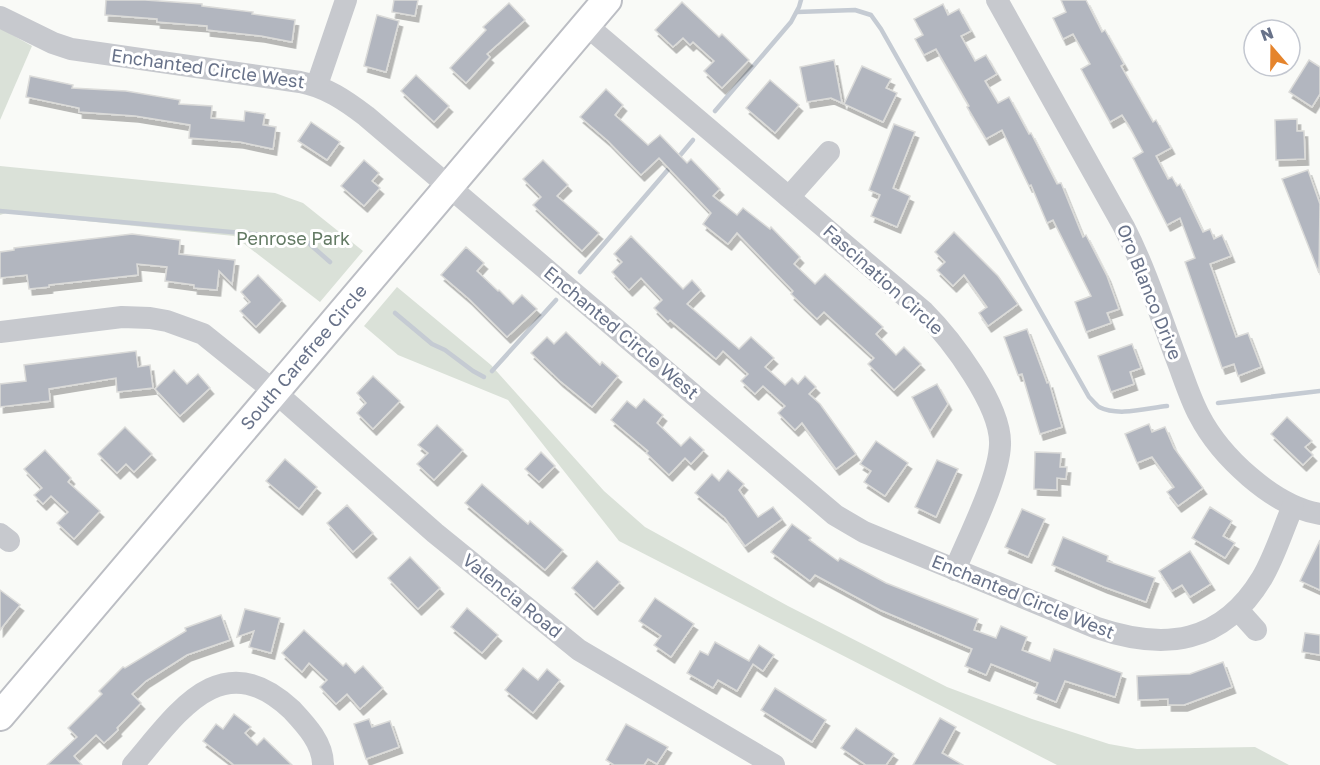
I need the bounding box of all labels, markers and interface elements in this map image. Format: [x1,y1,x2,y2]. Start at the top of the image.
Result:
north arrow [1242,18,1302,78]
text: N [1258,22,1276,45]
street label: Enchanted Circle West [110,44,306,92]
street label: Fascination Circle [819,220,948,339]
street label: Oro Blanco Drive [1113,221,1187,363]
park label: Penrose Park [236,227,350,249]
street label: Enchanted Circle West [540,261,703,403]
street label: South Carefree Circle [235,279,371,434]
street label: Valencia Road [458,548,567,642]
street label: Enchanted Circle West [929,549,1118,643]

